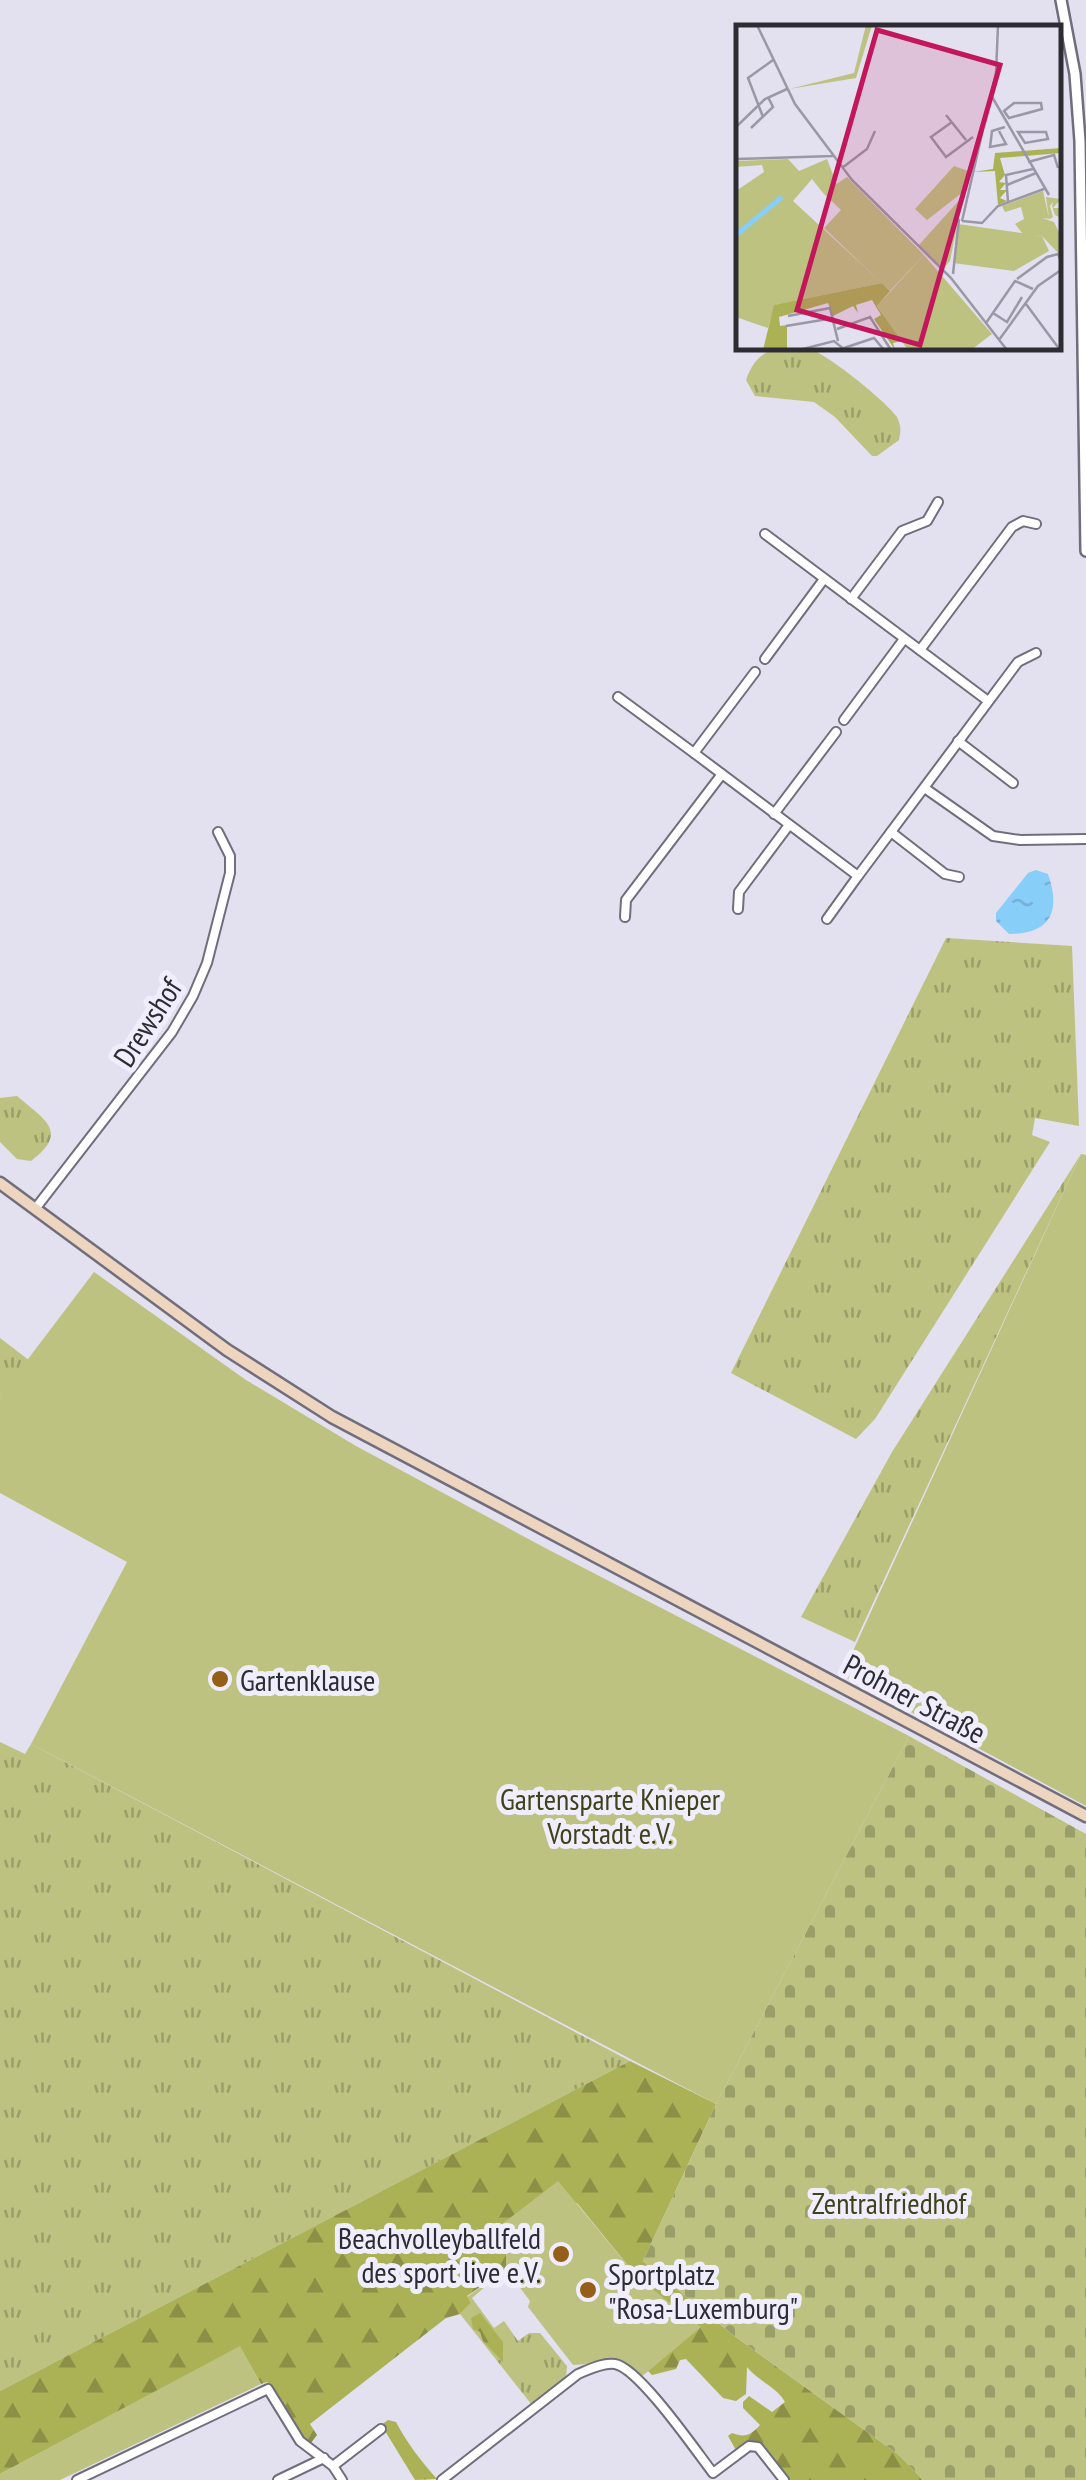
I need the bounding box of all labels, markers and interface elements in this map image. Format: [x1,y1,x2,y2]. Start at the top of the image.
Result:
inset map [736,25,1061,350]
street label: Drewshof [104,969,191,1074]
street label: Prohner Straße [837,1644,993,1752]
place label: Gartenklause [240,1660,375,1699]
marker: Gartenklause [209,1668,231,1690]
park label: Gartensparte Knieper Vorstadt e.V. [500,1779,721,1852]
park label: Zentralfriedhof [812,2183,967,2222]
place label: Beachvolleyballfeld des sport live e.V. [338,2218,541,2291]
marker: Beachvolleyballfeld des sport live e.V. [550,2243,572,2265]
place label: Sportplatz "Rosa-Luxemburg" [608,2254,798,2327]
marker: Sportplatz "Rosa-Luxemburg" [577,2279,599,2301]

